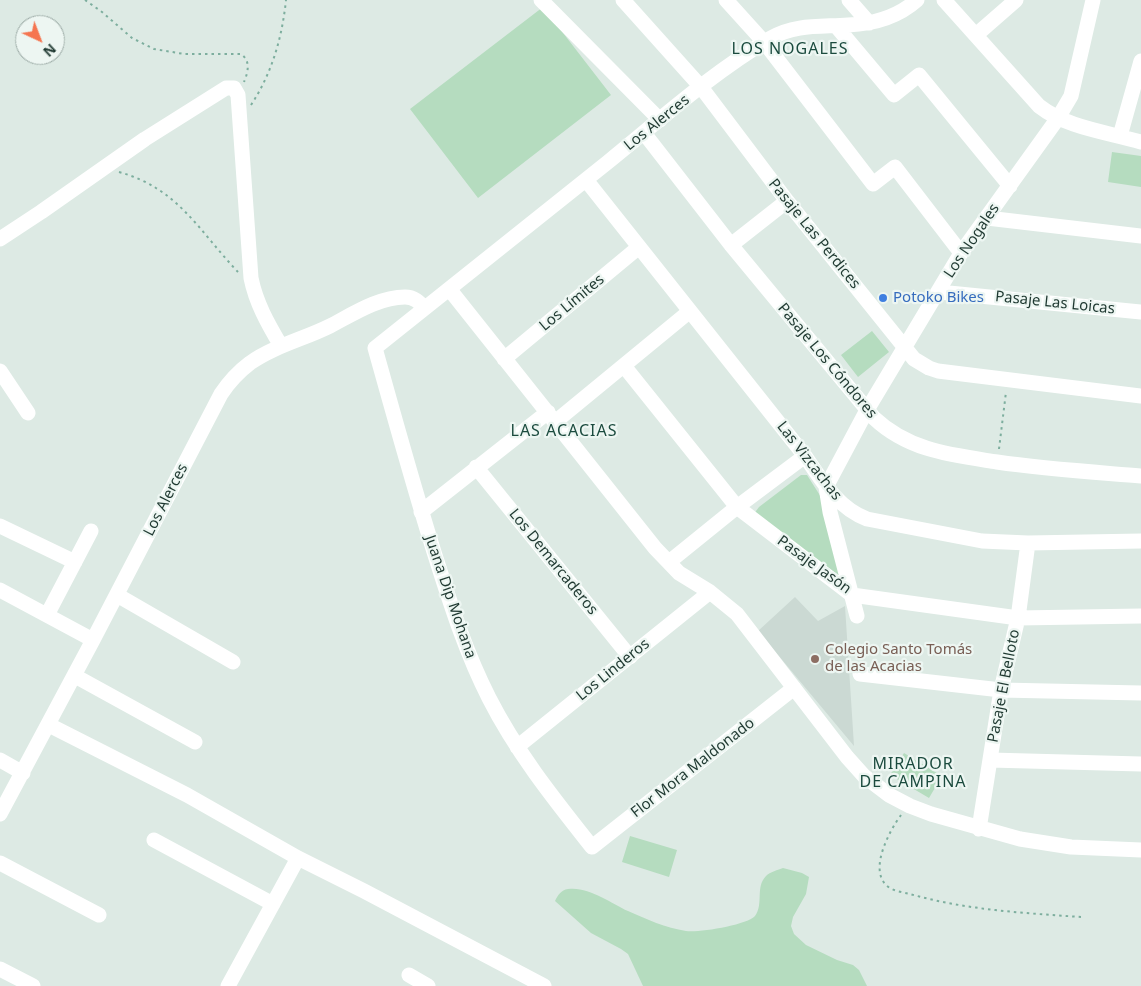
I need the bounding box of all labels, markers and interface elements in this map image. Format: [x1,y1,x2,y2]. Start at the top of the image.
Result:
north arrow [15,15,65,65]
district label: LOS NOGALES [730,39,850,59]
text: N [39,40,61,61]
street label: Los Alerces [621,91,693,155]
street label: Pasaje Las Perdices [764,175,864,293]
street label: Los Nogales [941,200,1003,282]
street label: Los Límites [536,271,608,335]
street label: Pasaje Las Loicas [994,288,1116,318]
place label: Potoko Bikes [893,289,984,307]
marker: Potoko Bikes [877,292,889,304]
street label: Pasaje Los Cóndores [774,300,880,422]
street label: Las Vizcachas [773,418,845,504]
district label: LAS ACACIAS [509,421,619,441]
street label: Los Alerces [140,461,192,539]
street label: Los Demarcaderos [505,505,601,619]
street label: Pasaje Jasón [773,532,855,598]
street label: Juana Dip Mohana [420,533,480,661]
street label: Pasaje El Belloto [984,628,1024,744]
street label: Los Linderos [573,635,653,705]
place label: Colegio Santo Tomás de las Acacias [825,641,972,676]
marker: Colegio Santo Tomás de las Acacias [809,653,821,665]
street label: Flor Mora Maldonado [628,714,758,822]
district label: MIRADOR DE CAMPINA [858,754,968,792]

